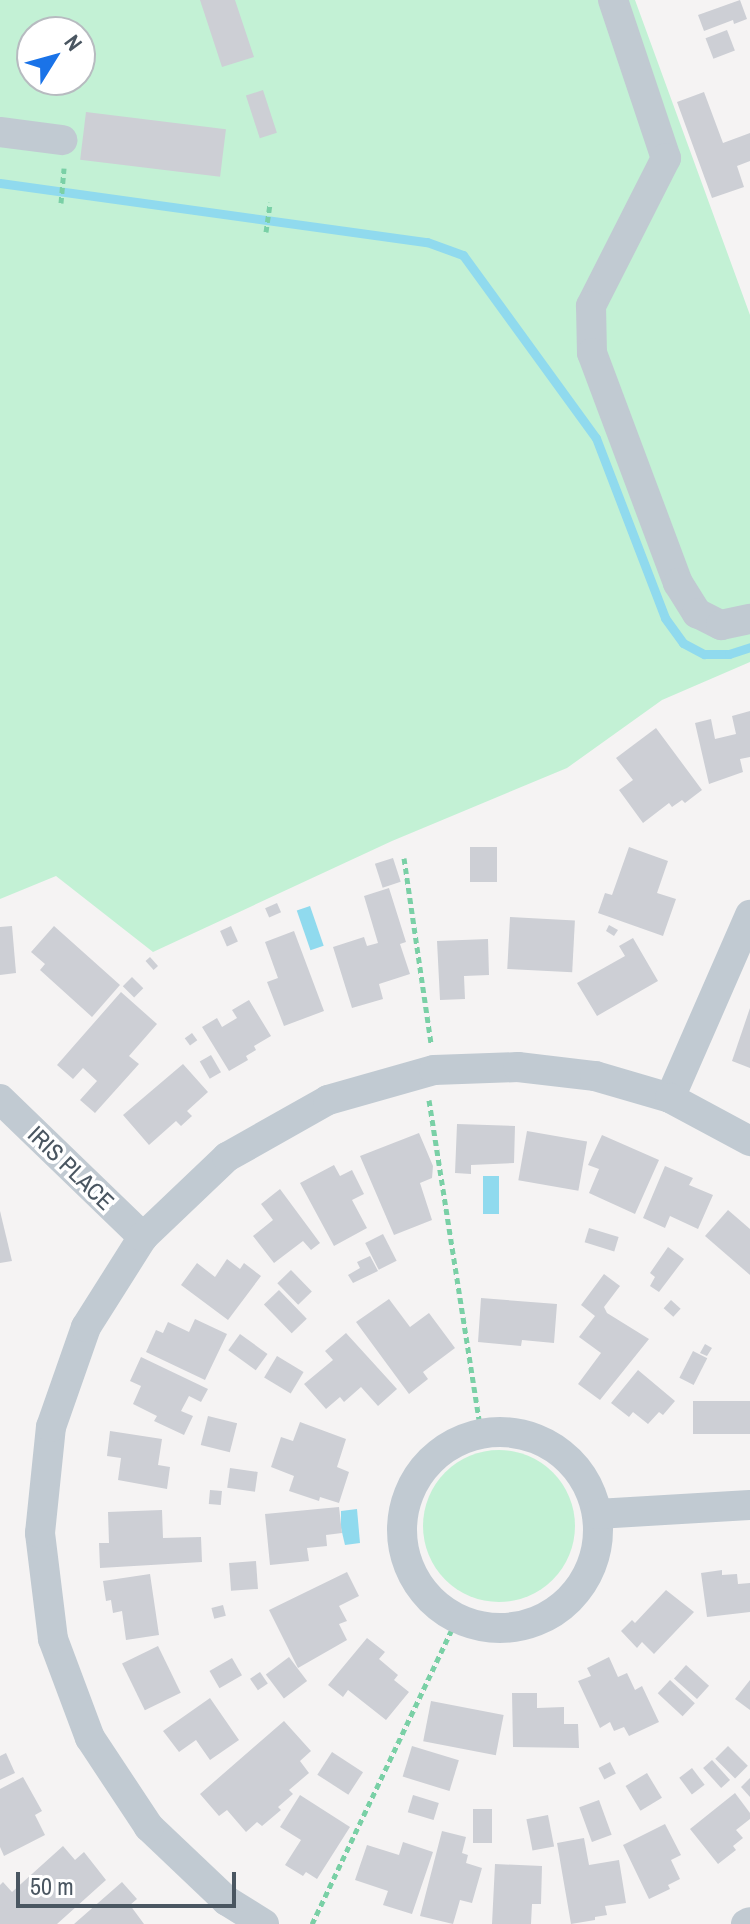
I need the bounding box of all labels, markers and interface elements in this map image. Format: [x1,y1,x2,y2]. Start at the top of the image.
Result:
north arrow [16,16,96,96]
text: N [58,29,89,57]
street label: IRIS PLACE [22,1120,120,1216]
scale bar [20,1856,240,1906]
text: 50 m [30,1870,74,1902]

